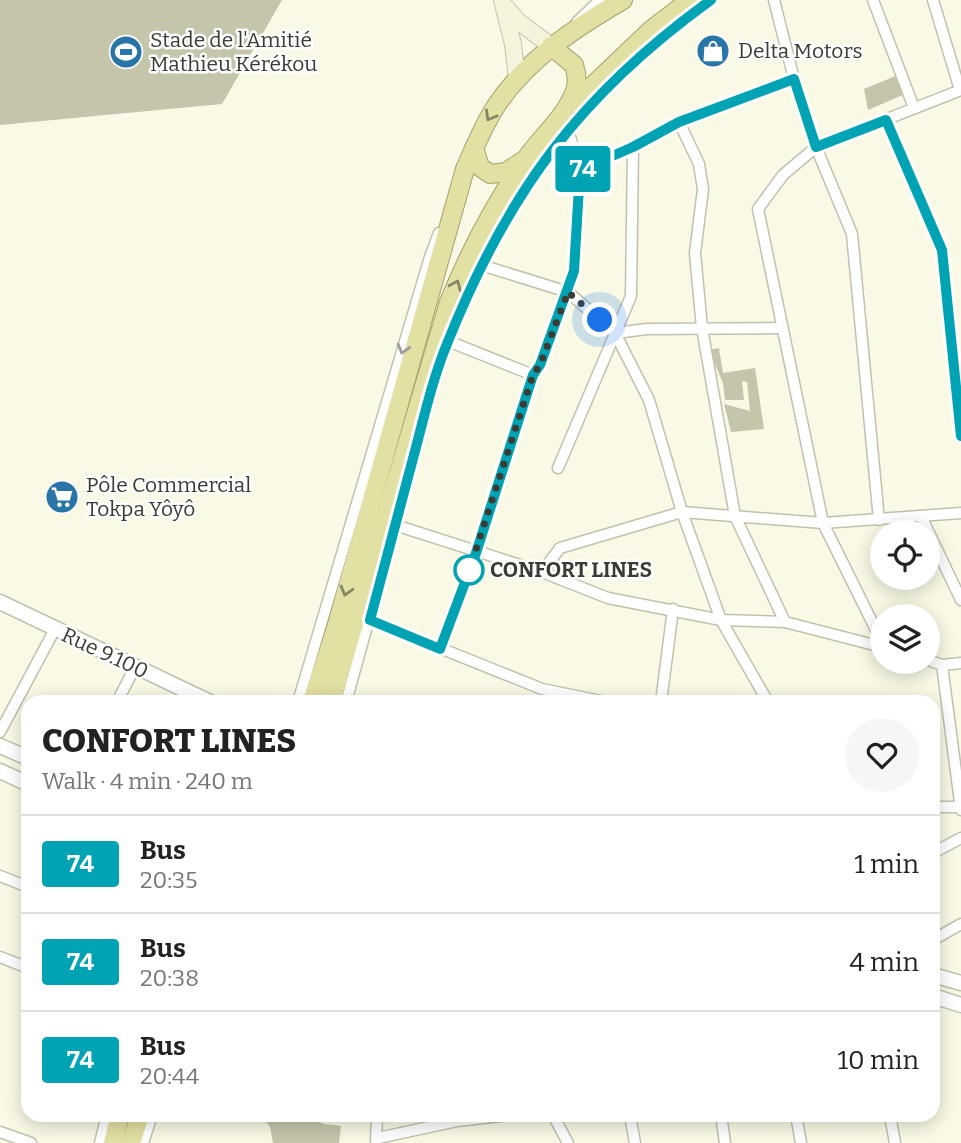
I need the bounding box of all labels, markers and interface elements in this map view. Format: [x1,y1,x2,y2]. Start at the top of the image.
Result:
place label: Stade de l'Amitié Mathieu Kérékou [150,27,317,77]
shop icon: Delta Motors [694,32,732,70]
sports icon: Stade de l'Amitié Mathieu Kérékou [107,33,145,71]
place label: Delta Motors [738,38,862,64]
one-way arrow [485,108,498,121]
line badge: 74 [552,146,614,192]
text: 74 [569,155,597,183]
one-way arrow [448,279,462,292]
your location [582,302,617,337]
one-way arrow [397,343,411,355]
place label: Pôle Commercial Tokpa Yôyô [86,472,251,522]
supermarket icon: Pôle Commercial Tokpa Yôyô [43,478,81,516]
map controls [870,520,940,674]
button: locate [870,520,940,590]
marker: CONFORT LINES [454,555,484,585]
place label: CONFORT LINES [490,557,652,583]
one-way arrow [340,584,355,596]
button: layers [870,604,940,674]
street label: Rue 9.100 [58,622,152,684]
button: heart [845,718,919,792]
text: CONFORT LINES [42,721,296,761]
text: Walk · 4 min · 240 m [42,767,253,795]
text: Bus [140,835,186,866]
text: 1 min [854,849,919,880]
text: 74 [67,850,94,878]
text: 20:35 [140,866,198,894]
text: Bus [140,933,186,964]
text: 4 min [850,947,919,978]
text: 74 [67,948,94,976]
text: 20:38 [140,964,199,992]
text: Bus [140,1031,186,1062]
text: 10 min [838,1045,919,1076]
text: 74 [67,1046,94,1074]
text: 20:44 [140,1062,199,1090]

